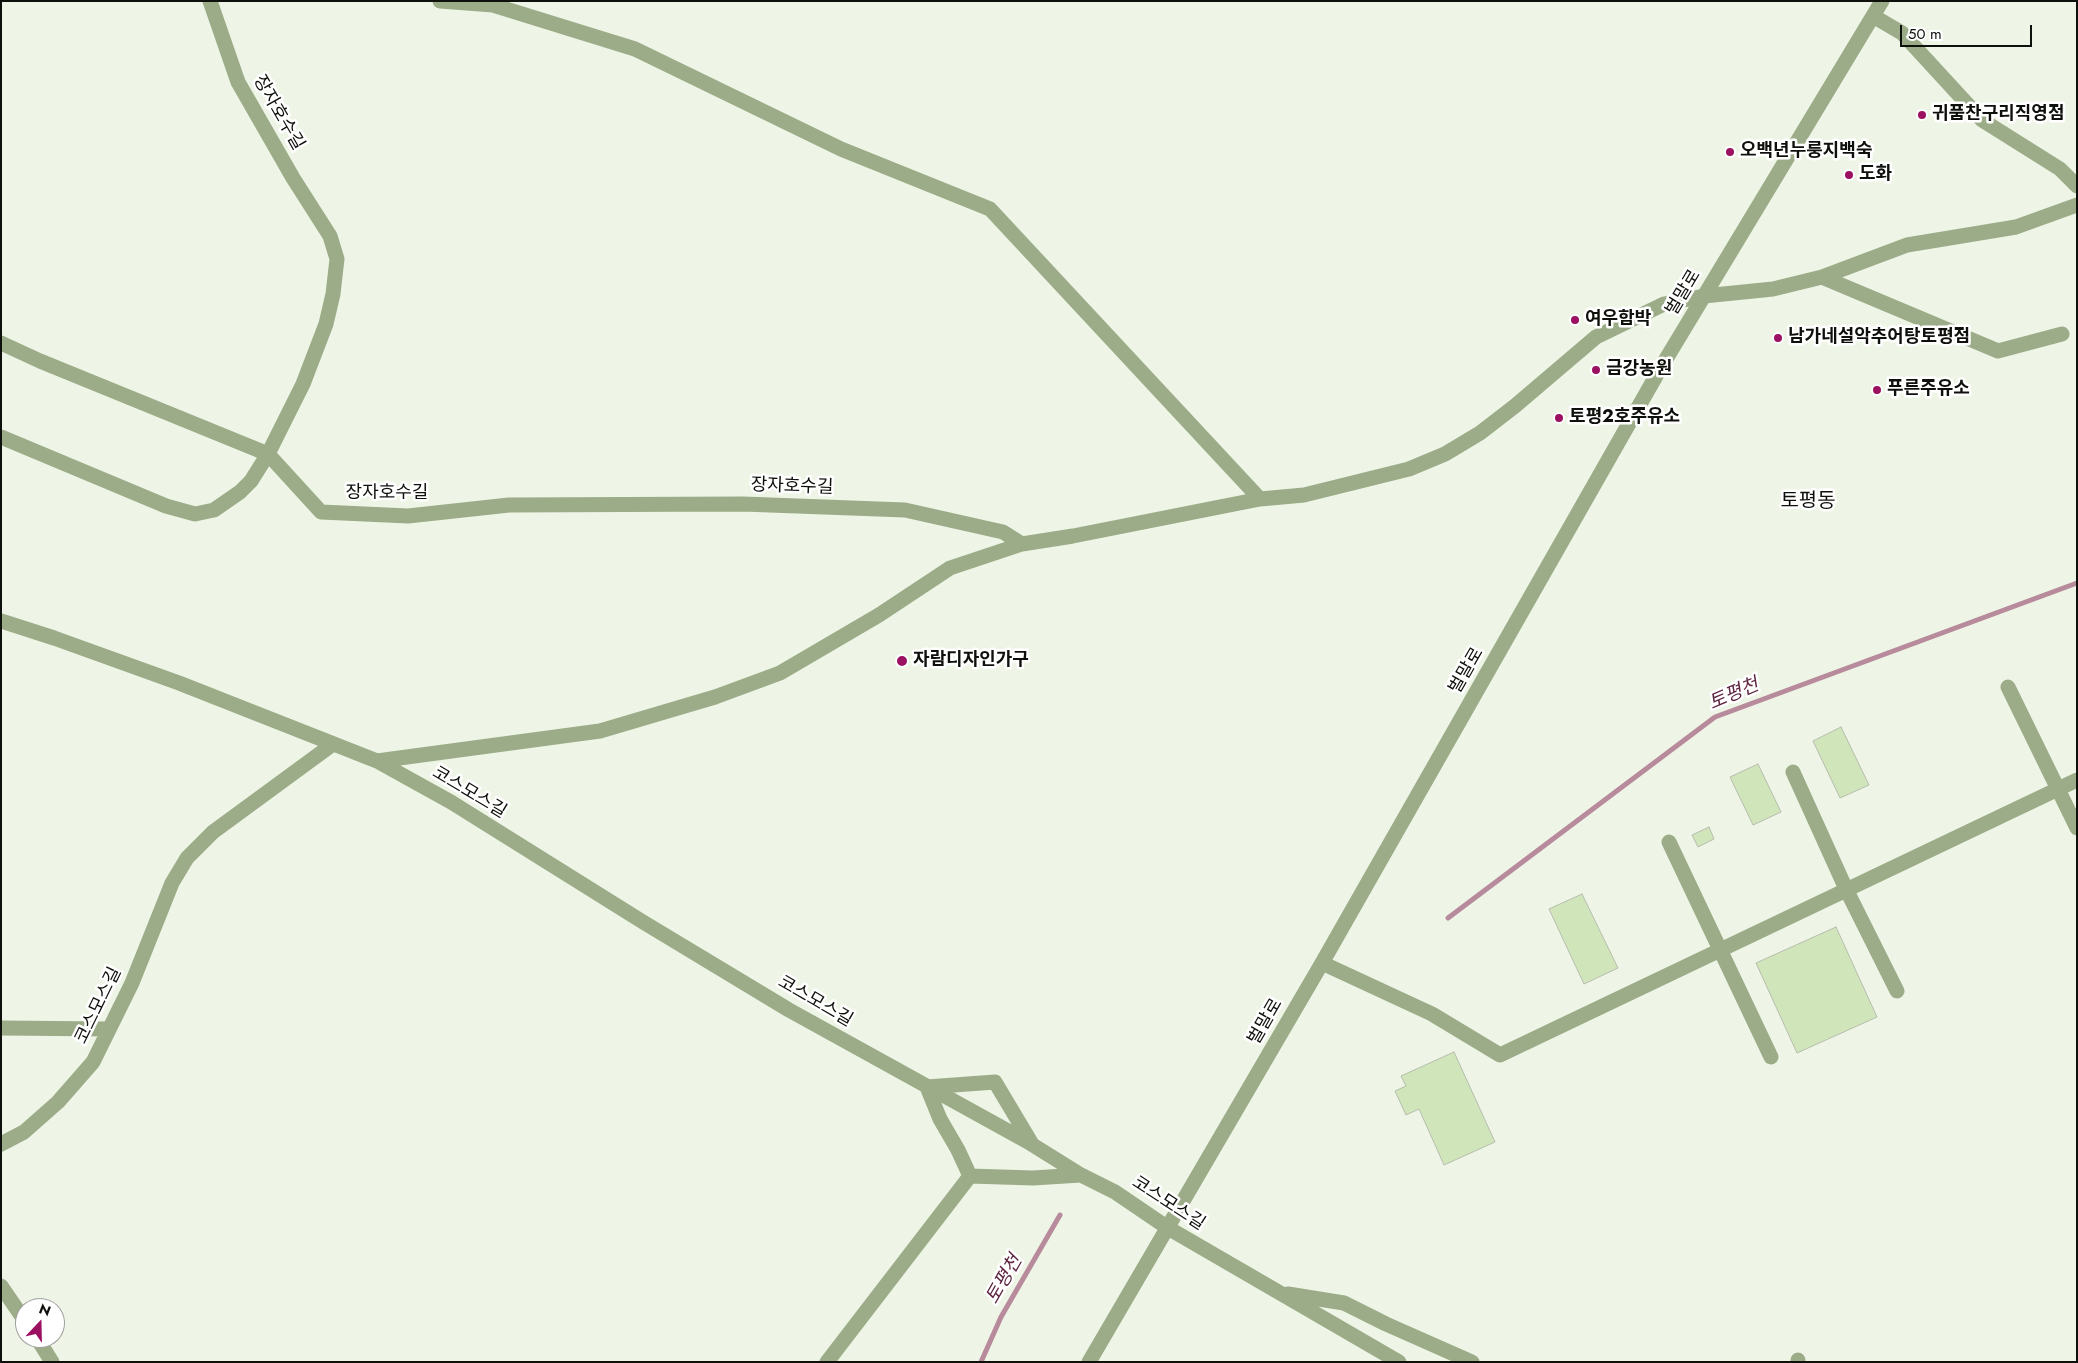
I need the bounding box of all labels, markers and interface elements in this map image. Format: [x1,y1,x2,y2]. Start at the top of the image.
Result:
scale bar [1903,15,2036,47]
text: 50 m [1908,23,1942,45]
street label: 장자호수길 [248,72,308,154]
place label: 귀품찬구리직영점 [1932,104,2064,126]
marker: 귀품찬구리직영점 [1916,109,1928,121]
place label: 오백년누룽지백숙 [1740,141,1872,163]
marker: 오백년누룽지백숙 [1724,146,1736,158]
place label: 도화 [1859,164,1892,186]
marker: 도화 [1843,169,1855,181]
street label: 벌말로 [1662,266,1706,320]
place label: 여우함박 [1585,309,1651,331]
marker: 여우함박 [1569,314,1581,326]
place label: 남가네설악추어탕토평점 [1788,327,1970,349]
marker: 남가네설악추어탕토평점 [1772,332,1784,344]
place label: 금강농원 [1606,359,1672,381]
marker: 금강농원 [1590,364,1602,376]
place label: 푸른주유소 [1887,379,1970,401]
marker: 푸른주유소 [1871,384,1883,396]
place label: 토평2호주유소 [1569,407,1680,429]
marker: 토평2호주유소 [1553,412,1565,424]
street label: 장자호수길 [750,475,834,499]
street label: 장자호수길 [346,483,428,505]
district label: 토평동 [1780,490,1836,514]
street label: 벌말로 [1445,644,1489,698]
place label: 자람디자인가구 [913,650,1029,672]
marker: 자람디자인가구 [895,654,909,668]
water label: 토평천 [1705,674,1763,716]
street label: 코스모스길 [428,762,510,824]
street label: 코스모스길 [71,964,127,1048]
street label: 코스모스길 [774,972,856,1032]
street label: 벌말로 [1244,995,1288,1049]
street label: 코스모스길 [1127,1172,1209,1236]
water label: 토평천 [982,1252,1028,1308]
north arrow [15,1298,65,1348]
text: N [36,1299,54,1321]

